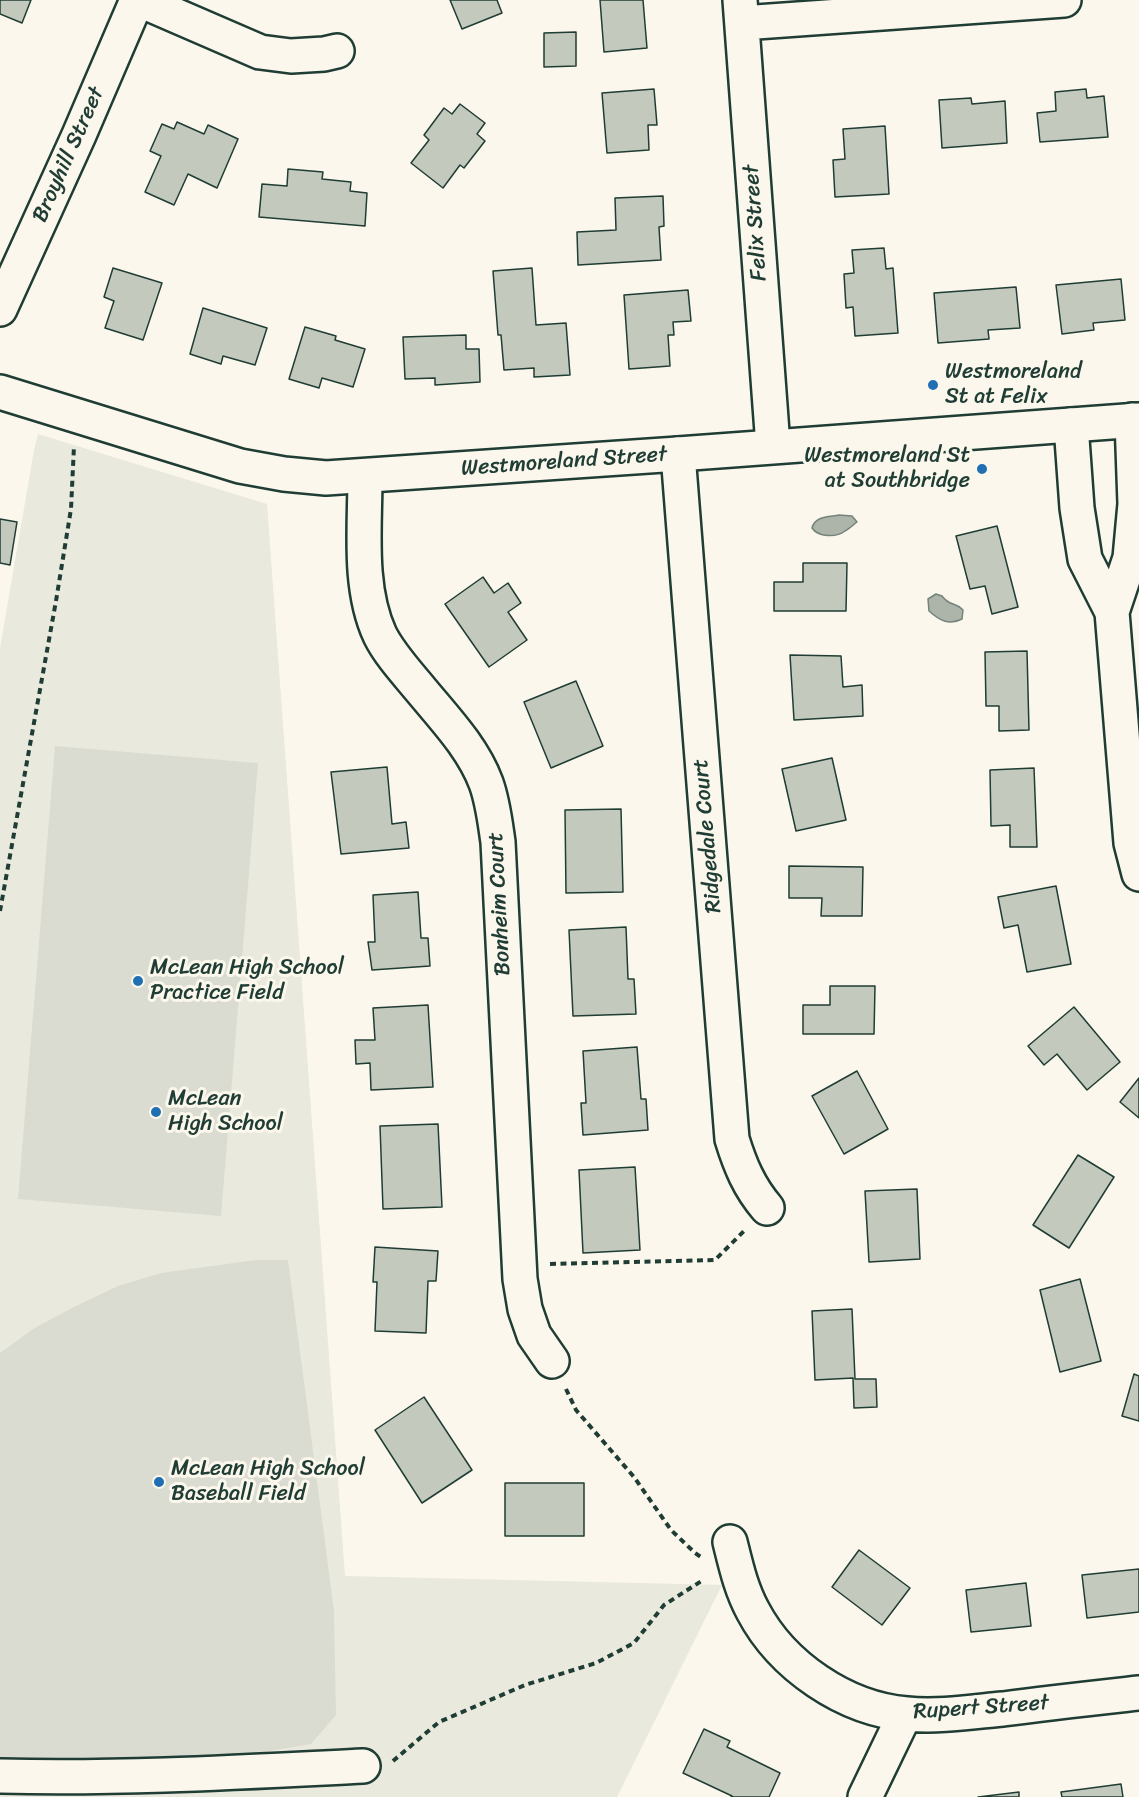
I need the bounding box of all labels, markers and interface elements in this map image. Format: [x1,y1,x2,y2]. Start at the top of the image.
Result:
street label: Broyhill Street [27,83,111,227]
street label: Felix Street [739,164,773,282]
place label: Westmoreland St at Felix [945,359,1082,410]
marker: Westmoreland St at Felix [926,378,940,392]
street label: Westmoreland Street [460,442,668,482]
place label: Westmoreland St at Southbridge [804,443,970,494]
marker: Westmoreland St at Southbridge [975,462,989,476]
street label: Ridgedale Court [688,758,728,914]
street label: Bonheim Court [483,832,517,976]
place label: McLean High School Practice Field [150,955,344,1006]
marker: McLean High School Practice Field [131,974,145,988]
place label: McLean High School [168,1086,283,1138]
marker: McLean High School [149,1105,163,1119]
place label: McLean High School Baseball Field [171,1456,365,1508]
marker: McLean High School Baseball Field [152,1475,166,1489]
street label: Rupert Street [912,1690,1050,1726]

